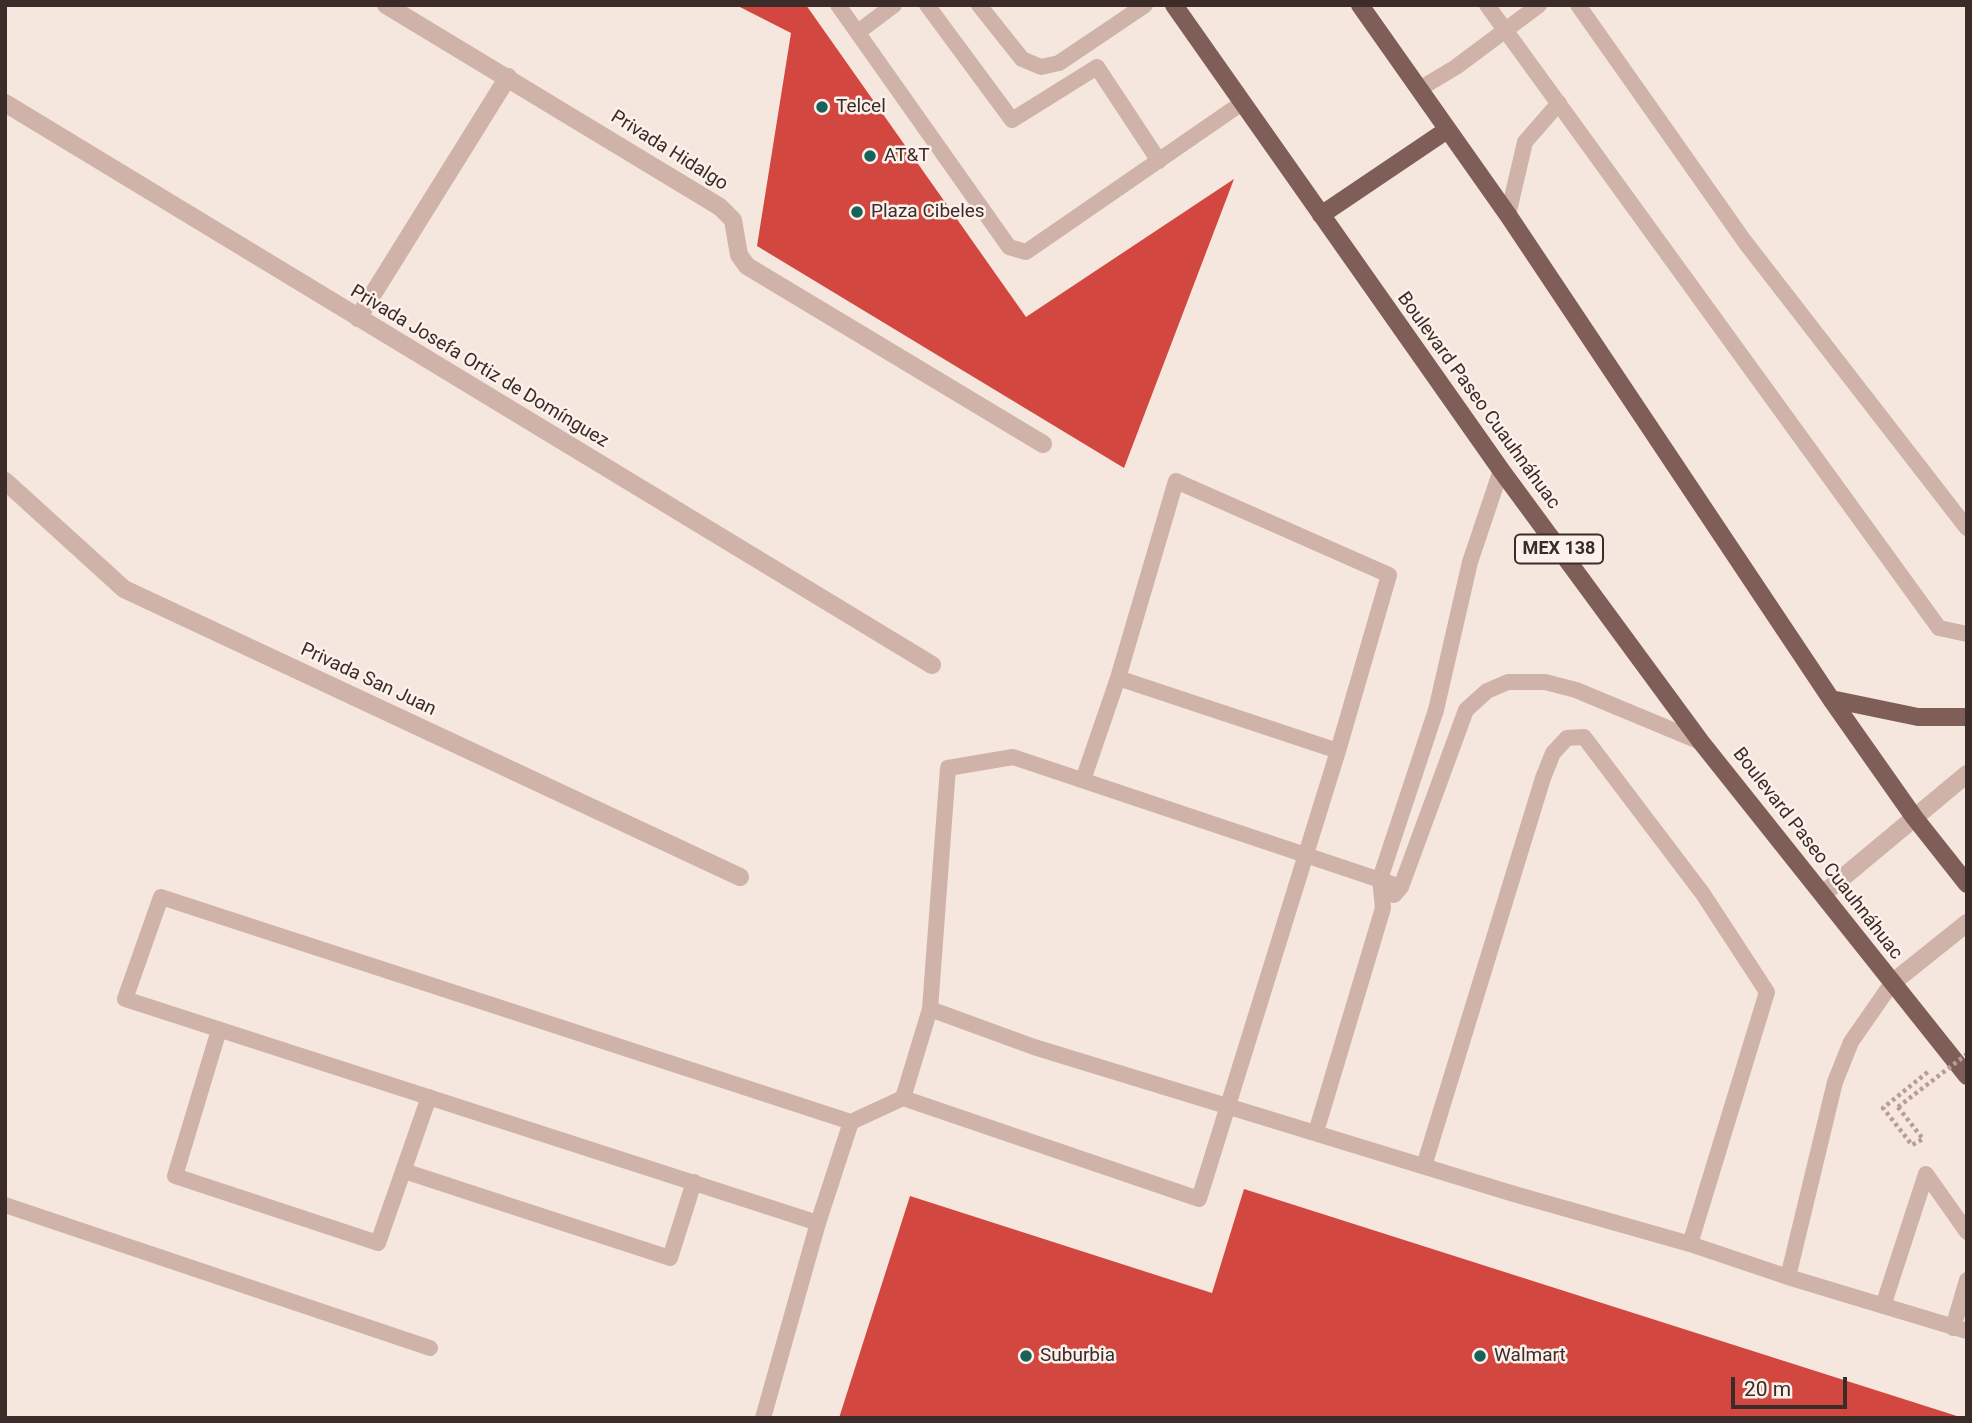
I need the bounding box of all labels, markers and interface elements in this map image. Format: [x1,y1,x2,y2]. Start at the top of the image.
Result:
place label: Telcel [836,96,886,118]
marker: Telcel [814,99,830,115]
street label: Privada Hidalgo [606,106,732,196]
place label: AT&T [884,145,930,167]
marker: AT&T [862,148,878,164]
place label: Plaza Cibeles [871,201,985,223]
marker: Plaza Cibeles [849,204,865,220]
street label: Privada Josefa Ortiz de Domínguez [346,281,612,453]
street label: Boulevard Paseo Cuauhnáhuac [1392,288,1564,514]
road number: MEX 138 [1515,534,1603,564]
street label: Privada San Juan [297,639,439,721]
street label: Boulevard Paseo Cuauhnáhuac [1727,744,1907,964]
place label: Suburbia [1040,1345,1115,1367]
place label: Walmart [1494,1345,1566,1367]
marker: Suburbia [1018,1348,1034,1364]
marker: Walmart [1472,1348,1488,1364]
scale bar [1734,1364,1850,1408]
text: 20 m [1744,1377,1791,1401]

